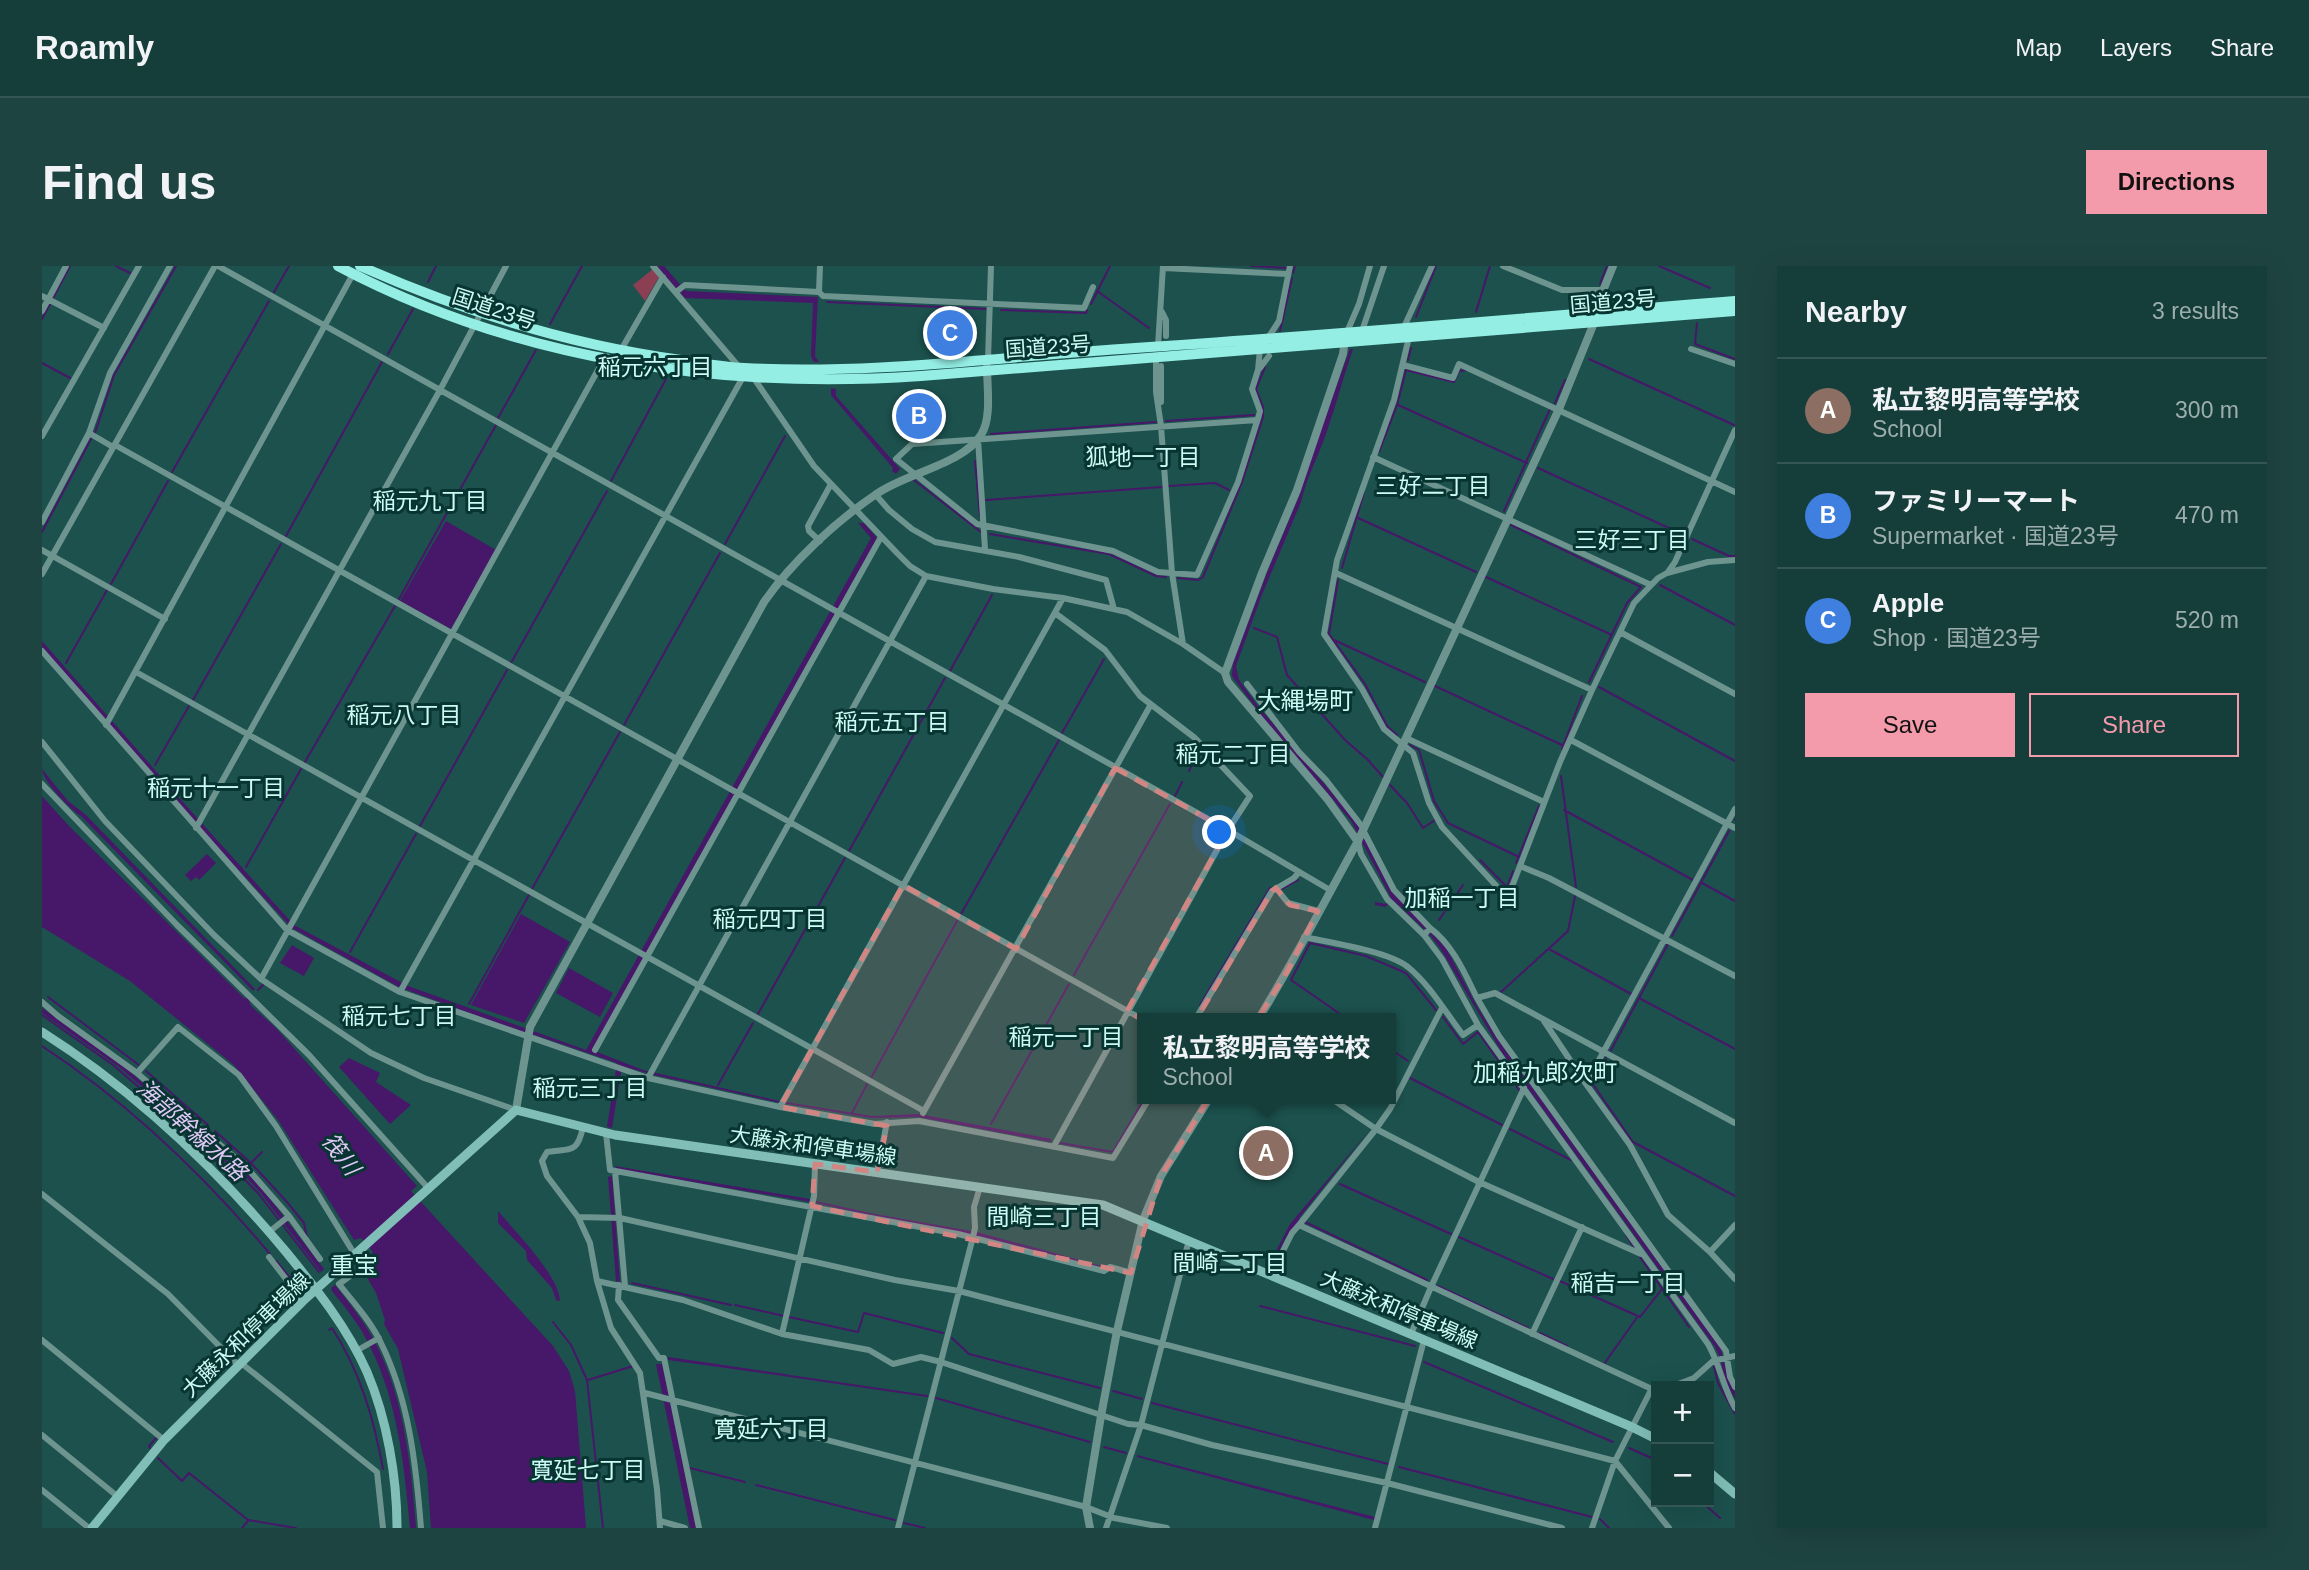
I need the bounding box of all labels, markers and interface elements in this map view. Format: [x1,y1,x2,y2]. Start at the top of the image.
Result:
text: Roamly [35,29,154,66]
text: Map [2015,34,2062,61]
text: Layers [2100,34,2172,61]
text: Share [2210,34,2274,61]
button: Directions [2086,150,2267,214]
text: Find us [42,155,216,209]
street label: 国道23号 [450,284,539,333]
street label: 国道23号 [1569,286,1657,317]
text: Nearby [1805,295,1907,328]
text: 3 results [2152,298,2239,324]
pin: C [927,307,973,359]
street label: 国道23号 [1004,332,1092,361]
district label: 稲元六丁目 [598,354,713,380]
text: 私立黎明高等学校 [1872,385,2080,415]
pin: B [896,390,942,442]
text: A [1820,397,1836,423]
text: 300 m [2175,397,2239,423]
text: School [1872,416,1942,442]
district label: 狐地一丁目 [1086,444,1201,470]
district label: 三好二丁目 [1376,473,1491,499]
text: ファミリーマート [1872,486,2080,516]
district label: 稲元九丁目 [373,488,488,514]
text: B [1820,502,1836,528]
text: 470 m [2175,502,2239,528]
text: Supermarket · 国道23号 [1872,523,2119,549]
district label: 三好三丁目 [1575,527,1690,553]
text: Apple [1872,588,1944,618]
text: C [1820,607,1836,633]
text: 520 m [2175,607,2239,633]
text: Shop · 国道23号 [1872,625,2041,651]
district label: 大縄場町 [1257,687,1353,714]
button: Save [1805,693,2015,757]
button: Share [2029,693,2239,757]
district label: 稲元八丁目 [347,702,462,728]
district label: 稲元五丁目 [835,709,950,735]
district label: 稲元二丁目 [1176,741,1291,767]
district label: 稲元十一丁目 [147,775,285,801]
your location [1202,815,1236,849]
district label: 加稲一丁目 [1405,885,1520,911]
district label: 稲元四丁目 [713,906,828,932]
district label: 稲元七丁目 [342,1003,457,1029]
popup [1137,1013,1396,1104]
district label: 稲元一丁目 [1009,1024,1124,1050]
text: 私立黎明高等学校 [1162,1033,1371,1063]
district label: 加稲九郎次町 [1473,1059,1617,1086]
text: School [1162,1064,1233,1090]
water label: 海部幹線水路 [132,1074,253,1187]
district label: 稲元三丁目 [533,1075,648,1101]
street label: 大藤永和停車場線 [728,1122,898,1169]
pin: A [1243,1127,1289,1179]
water label: 筏川 [317,1128,367,1183]
district label: 間崎三丁目 [987,1204,1102,1230]
district label: 間崎二丁目 [1173,1250,1288,1276]
district label: 重宝 [330,1252,378,1279]
street label: 大藤永和停車場線 [1317,1266,1481,1353]
street label: 大藤永和停車場線 [177,1268,314,1401]
district label: 稲吉一丁目 [1571,1270,1686,1296]
map controls [1651,1381,1714,1507]
button: + [1651,1381,1714,1444]
district label: 寛延六丁目 [714,1416,829,1442]
button: − [1651,1444,1714,1507]
district label: 寛延七丁目 [531,1457,646,1483]

